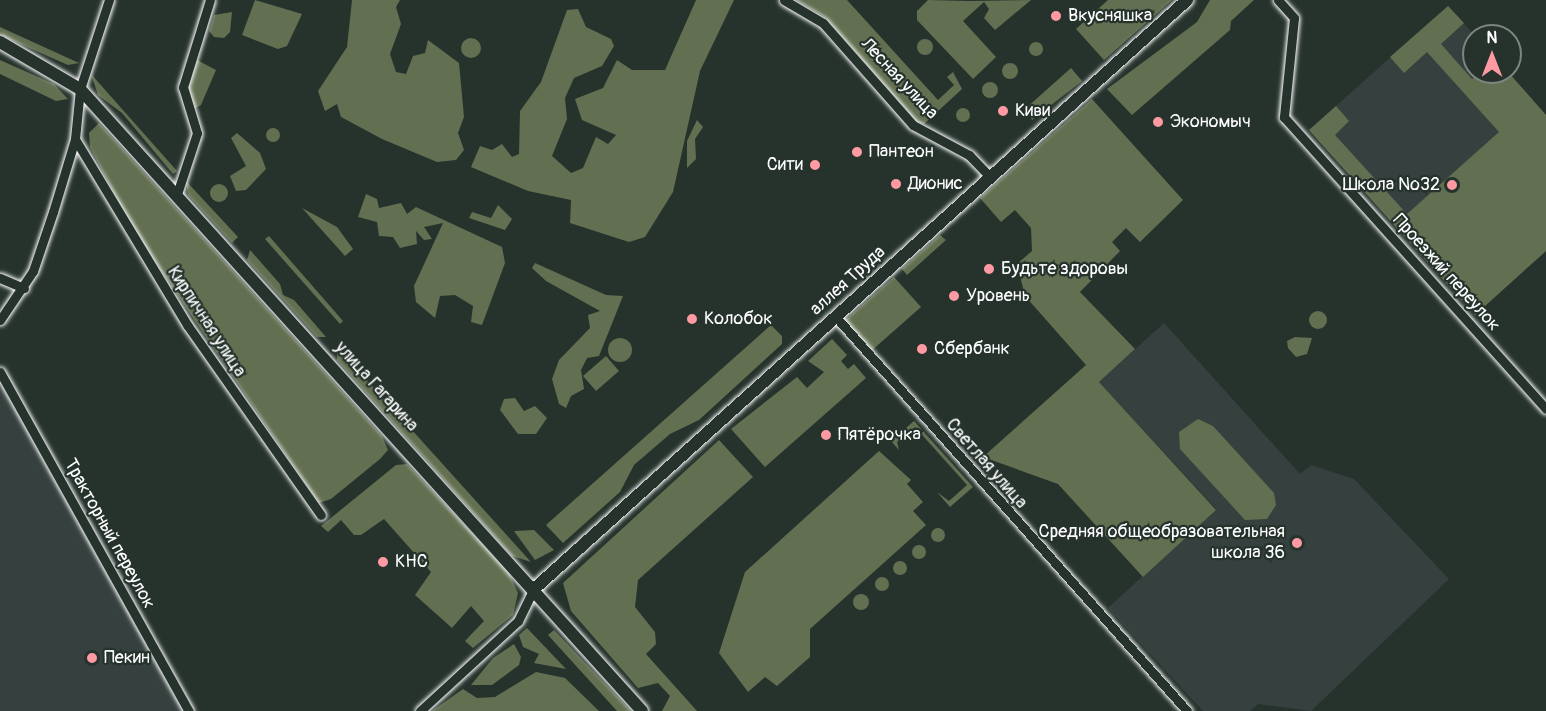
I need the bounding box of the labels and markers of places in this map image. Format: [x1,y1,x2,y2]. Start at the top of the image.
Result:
place label: Вкусняшка [1068,5,1152,27]
marker: Вкусняшка [1049,9,1063,23]
place label: Киви [1015,100,1050,122]
marker: Киви [996,104,1010,118]
place label: Экономыч [1170,111,1251,133]
marker: Экономыч [1151,115,1165,129]
place label: Пантеон [869,141,934,163]
marker: Пантеон [850,145,864,159]
place label: Сити [767,154,803,176]
marker: Сити [808,158,822,172]
place label: Дионис [908,173,963,195]
place label: Школа №32 [1343,174,1440,196]
marker: Дионис [889,177,903,191]
marker: Школа №32 [1445,178,1459,192]
place label: Будьте здоровы [1001,258,1128,280]
marker: Будьте здоровы [982,262,996,276]
place label: Уровень [966,285,1030,307]
marker: Уровень [947,289,961,303]
place label: Колобок [704,308,772,330]
marker: Колобок [685,312,699,326]
place label: Сбербанк [934,338,1010,360]
marker: Сбербанк [915,342,929,356]
place label: Пятёрочка [838,424,921,446]
marker: Пятёрочка [819,428,833,442]
place label: Средняя общеобразовательная школа 36 [1039,522,1285,564]
marker: Средняя общеобразовательная школа 36 [1290,536,1304,550]
place label: КНС [395,551,428,573]
marker: КНС [376,555,390,569]
place label: Пекин [104,647,150,669]
marker: Пекин [85,651,99,665]

